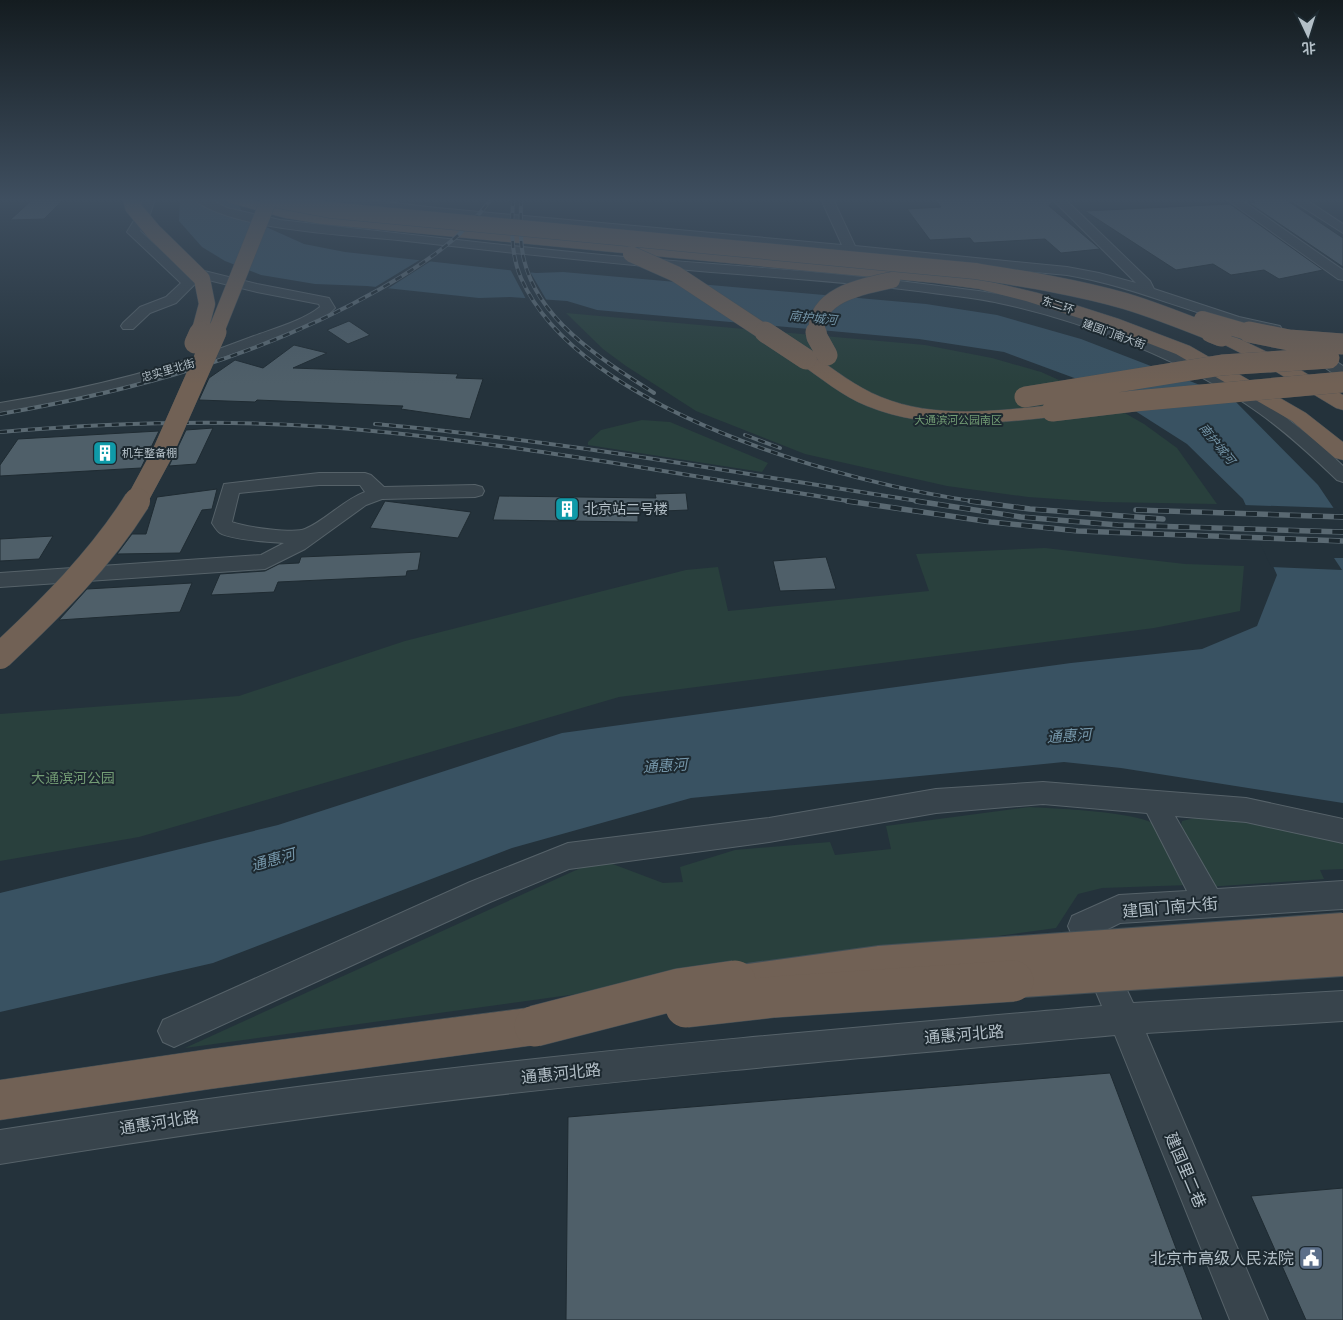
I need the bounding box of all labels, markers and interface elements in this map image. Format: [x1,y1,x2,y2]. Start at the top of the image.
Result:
north arrow [1283,10,1333,60]
text: 北 [1301,39,1316,56]
street label: 东二环 [1040,294,1076,316]
water label: 南护城河 [788,309,840,328]
street label: 建国门南大街 [1081,317,1147,351]
street label: 忠实里北街 [140,357,196,383]
park label: 大通滨河公园南区 [914,414,1002,426]
water label: 南护城河 [1196,421,1239,469]
building icon: 机车整备棚 [92,440,118,466]
place label: 机车整备棚 [122,447,177,459]
building icon: 北京站二号楼 [554,496,580,522]
place label: 北京站二号楼 [584,501,668,517]
water label: 通惠河 [1046,725,1095,746]
water label: 通惠河 [642,755,691,776]
park label: 大通滨河公园 [31,770,115,786]
water label: 通惠河 [249,844,300,874]
street label: 建国门南大街 [1121,895,1219,920]
street label: 通惠河北路 [923,1023,1005,1046]
street label: 通惠河北路 [520,1061,602,1086]
street label: 通惠河北路 [118,1108,200,1137]
street label: 建国里二巷 [1162,1130,1209,1210]
public building icon: 北京市高级人民法院 [1298,1245,1324,1271]
place label: 北京市高级人民法院 [1150,1249,1294,1267]

